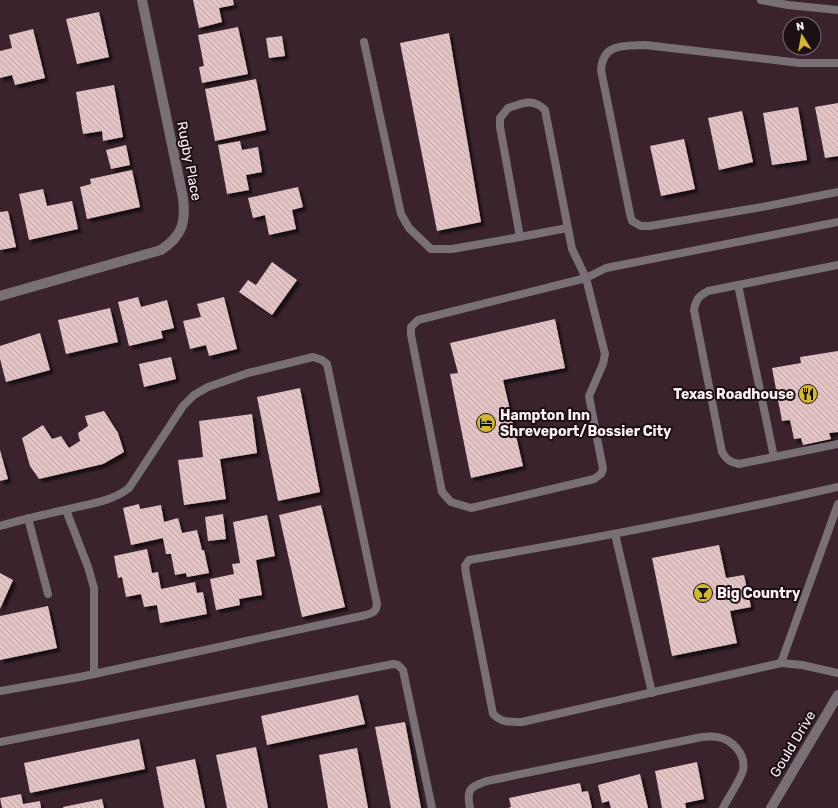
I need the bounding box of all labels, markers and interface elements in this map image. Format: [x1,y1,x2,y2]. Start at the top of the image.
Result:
north arrow [782,16,822,56]
text: N [795,20,805,34]
street label: Rugby Place [173,120,205,202]
restaurant icon: Texas Roadhouse [797,383,819,405]
place label: Texas Roadhouse [673,386,794,403]
place label: Hampton Inn Shreveport/Bossier City [500,407,672,440]
hotel icon: Hampton Inn Shreveport/Bossier City [475,412,497,434]
bar icon: Big Country [692,582,714,604]
place label: Big Country [717,585,801,602]
street label: Gould Drive [766,707,820,780]

